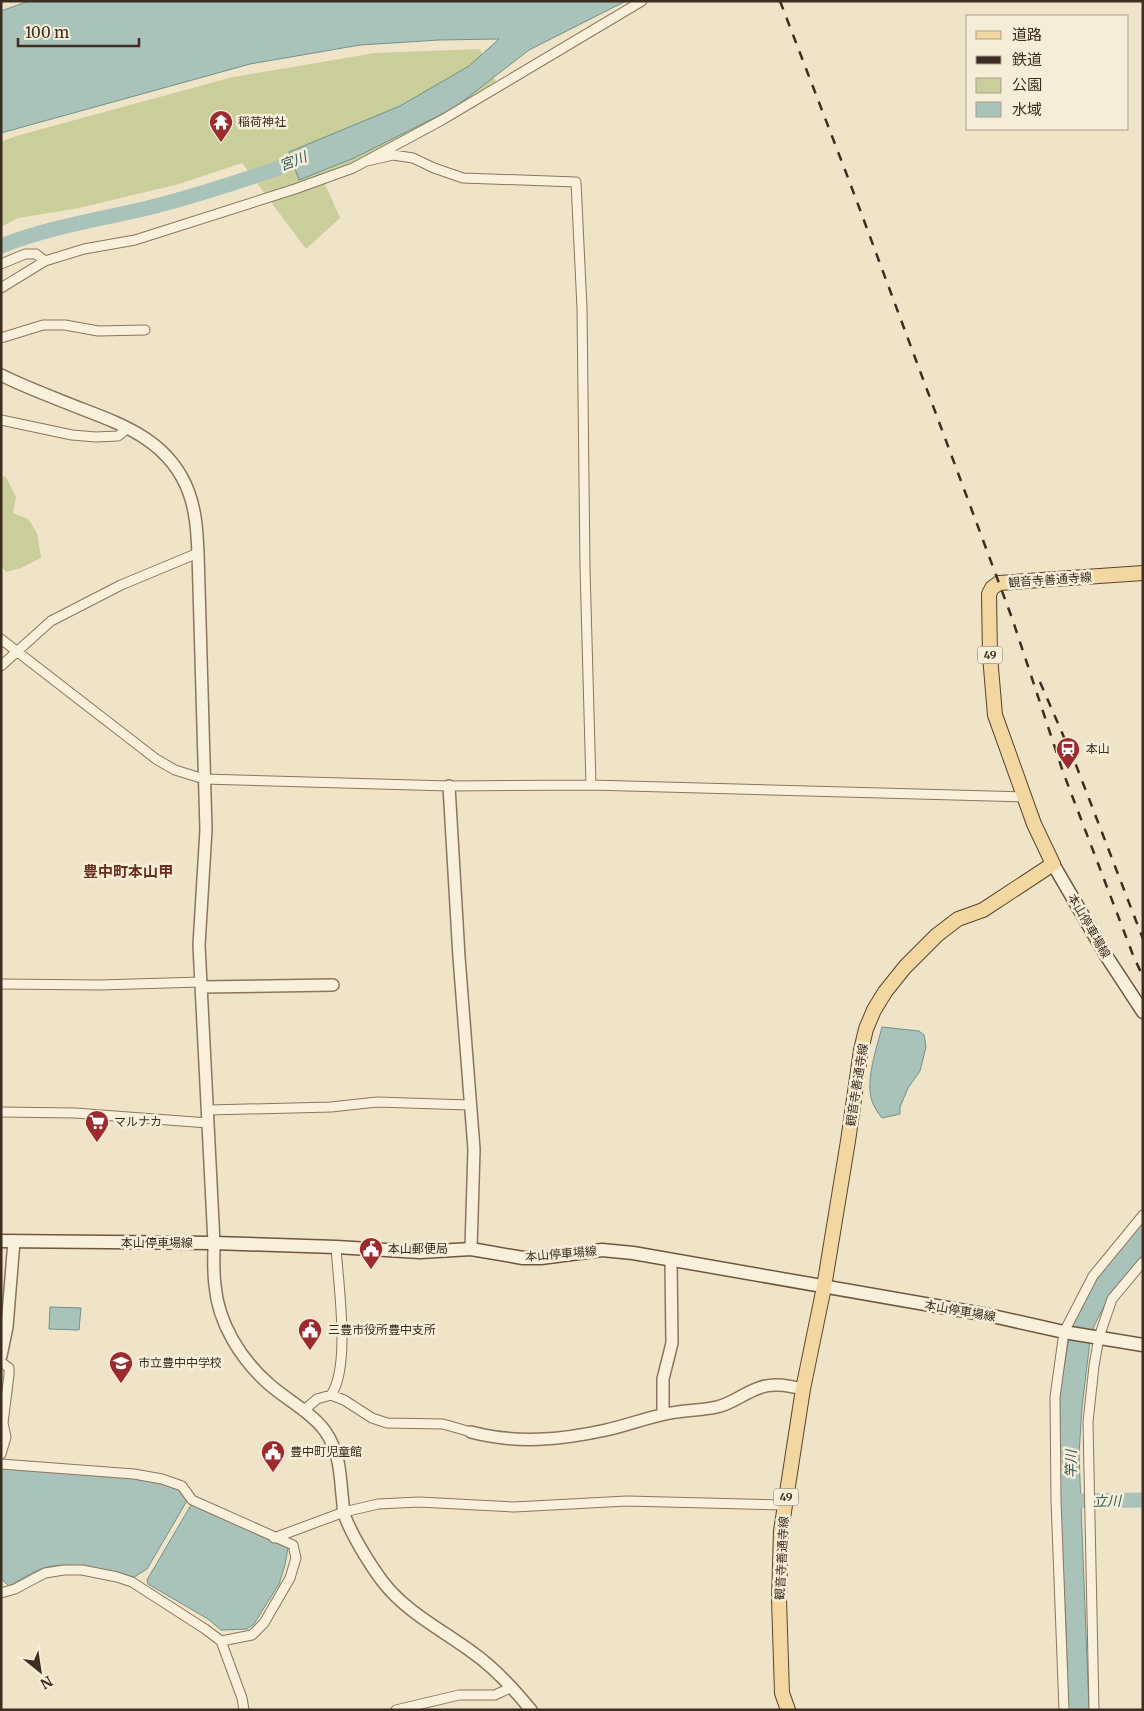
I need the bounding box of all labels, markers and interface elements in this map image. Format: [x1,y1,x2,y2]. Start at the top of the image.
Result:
scale bar [18,15,139,47]
legend [966,15,1129,130]
text: 100 m [25,23,69,42]
text: 道路 [1012,25,1042,44]
text: 鉄道 [1012,50,1042,69]
text: 公園 [1012,75,1042,94]
text: 水域 [1012,100,1042,119]
temple icon: 稲荷神社 [208,109,234,143]
place label: 稲荷神社 [238,114,286,129]
water label: 宮川 [277,147,311,174]
street label: 観音寺善通寺線 [1008,569,1092,590]
road number: 49 [978,646,1002,664]
station icon: 本山 [1055,736,1081,770]
place label: 本山 [1086,741,1110,756]
district label: 豊中町本山甲 [83,862,173,881]
street label: 本山停車場線 [1065,891,1114,961]
street label: 観音寺善通寺線 [843,1042,870,1128]
supermarket icon: マルナカ [84,1109,110,1143]
place label: マルナカ [114,1114,162,1129]
street label: 本山停車場線 [121,1235,193,1250]
public building icon: 本山郵便局 [358,1236,384,1270]
place label: 本山郵便局 [388,1241,448,1256]
street label: 本山停車場線 [524,1243,597,1264]
street label: 本山停車場線 [923,1297,997,1324]
public building icon: 三豊市役所豊中支所 [297,1317,323,1351]
place label: 三豊市役所豊中支所 [328,1322,436,1337]
school or university icon: 市立豊中中学校 [108,1350,134,1384]
place label: 市立豊中中学校 [138,1355,222,1370]
public building icon: 豊中町児童館 [260,1439,286,1473]
place label: 豊中町児童館 [290,1444,362,1459]
water label: 竿川 [1062,1448,1080,1478]
road number: 49 [774,1488,798,1505]
water label: 立川 [1093,1492,1123,1510]
street label: 観音寺善通寺線 [772,1516,791,1600]
north arrow [15,1646,65,1696]
text: N [37,1672,56,1693]

